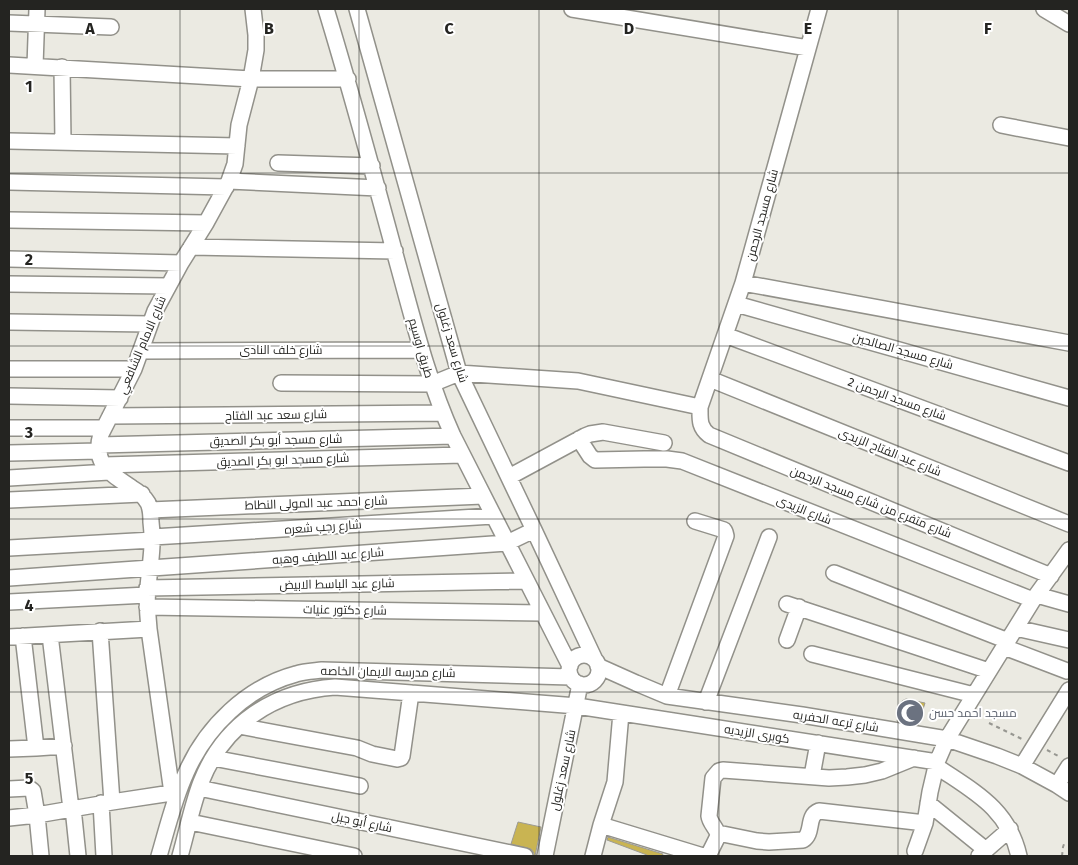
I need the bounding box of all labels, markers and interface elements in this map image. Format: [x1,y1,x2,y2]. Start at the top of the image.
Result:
text: A [84,19,95,38]
text: B [264,19,274,38]
text: C [444,19,454,38]
text: D [624,19,634,38]
text: E [804,19,812,38]
text: F [984,19,992,38]
text: 1 [25,77,33,96]
street label: شارع مسجد الرحمن [743,167,782,263]
text: 2 [25,250,33,269]
street label: شارع الامام الشافعي [115,294,172,397]
street label: شارع سعد زغلول [432,302,471,385]
street label: طريق اوسيم [405,316,436,380]
street label: شارع مسجد الصالحين [851,330,955,373]
street label: شارع خلف النادى [240,343,322,358]
street label: شارع مسجد الرحمن 2 [846,375,948,424]
street label: شارع سعد عبد الفتاح [225,407,327,424]
text: 3 [24,423,33,442]
street label: شارع عبد الفتاح الزيدى [836,425,943,480]
street label: شارع مسجد أبو بكر الصديق [209,431,343,449]
street label: شارع مسجد ابو بكر الصديق [216,451,350,470]
street label: شارع متفرع من شارع مسجد الرحمن [788,463,954,542]
street label: شارع الزيدى [774,493,834,528]
street label: شارع احمد عبد المولى النطاط [244,494,388,513]
street label: شارع رجب شعره [284,517,362,538]
street label: شارع عبد اللطيف وهبه [272,545,384,568]
street label: شارع عبد الباسط الابيض [279,576,395,593]
text: 4 [24,596,34,615]
street label: شارع دكتور عنيات [303,602,387,619]
street label: شارع مدرسه الايمان الخاصه [320,664,456,681]
mosque icon: مسجد احمد حسن [895,698,925,728]
place label: مسجد احمد حسن [929,706,1017,720]
street label: شارع ترعه الحفريه [792,707,880,736]
street label: كوبرى الزيديه [723,722,791,746]
street label: شارع سعد زغلول [548,728,579,812]
text: 5 [25,769,34,788]
street label: شارع أبو جبل [330,808,394,836]

